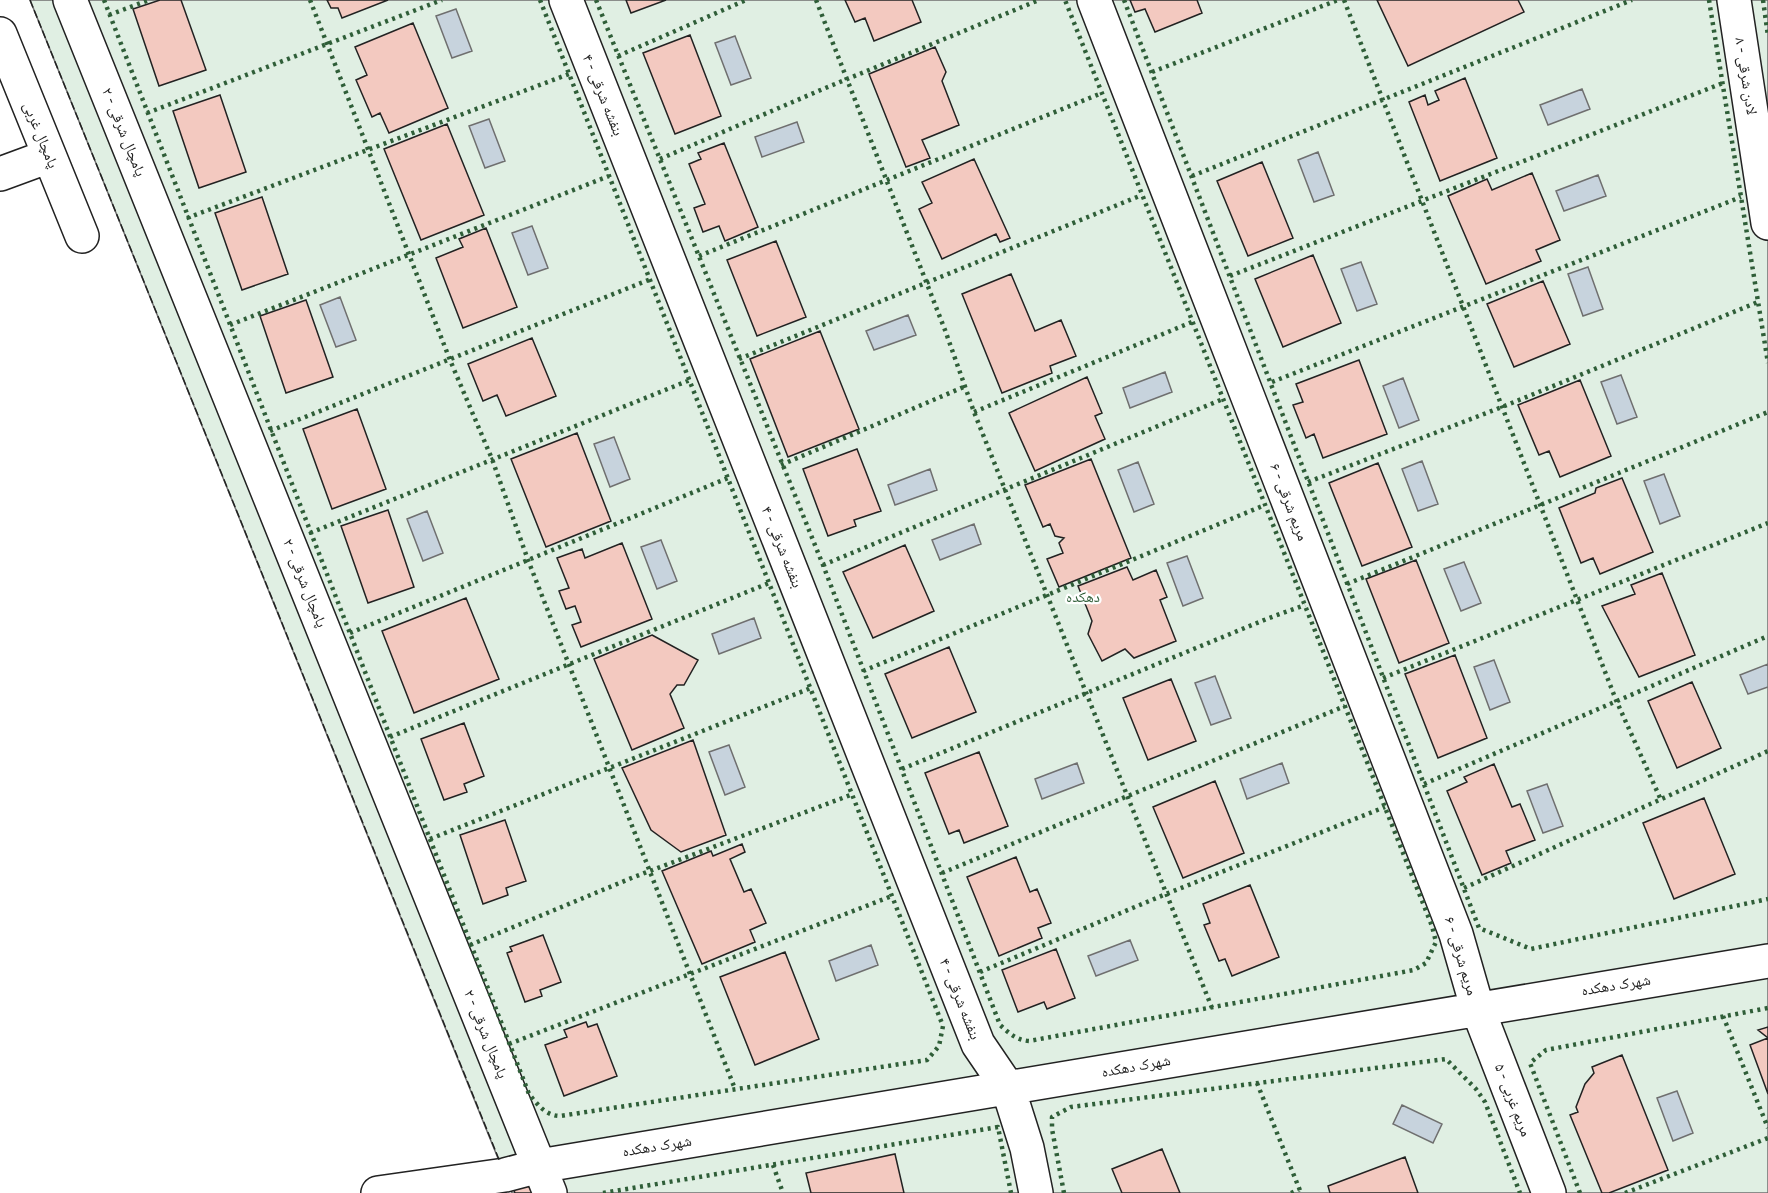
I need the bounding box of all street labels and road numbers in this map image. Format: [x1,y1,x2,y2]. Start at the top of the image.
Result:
street label: لادن شرقی - ۸ [1730,36,1761,116]
street label: بنفشه شرقی - ۴ [578,52,628,139]
street label: پامچال شرقی - ۲ [97,85,150,179]
street label: پامچال غربی [19,99,62,171]
street label: مریم شرقی - ۶ [1265,461,1312,544]
street label: بنفشه شرقی - ۴ [757,504,807,591]
street label: پامچال شرقی - ۲ [278,536,331,630]
street label: مریم شرقی - ۶ [1440,914,1482,998]
street label: بنفشه شرقی - ۴ [935,956,985,1043]
street label: شهرک دهکده [1580,971,1652,999]
street label: پامچال شرقی - ۲ [459,987,512,1081]
street label: شهرک دهکده [1100,1051,1172,1081]
street label: مریم غربی - ۵ [1490,1061,1535,1140]
street label: شهرک دهکده [621,1132,693,1160]

